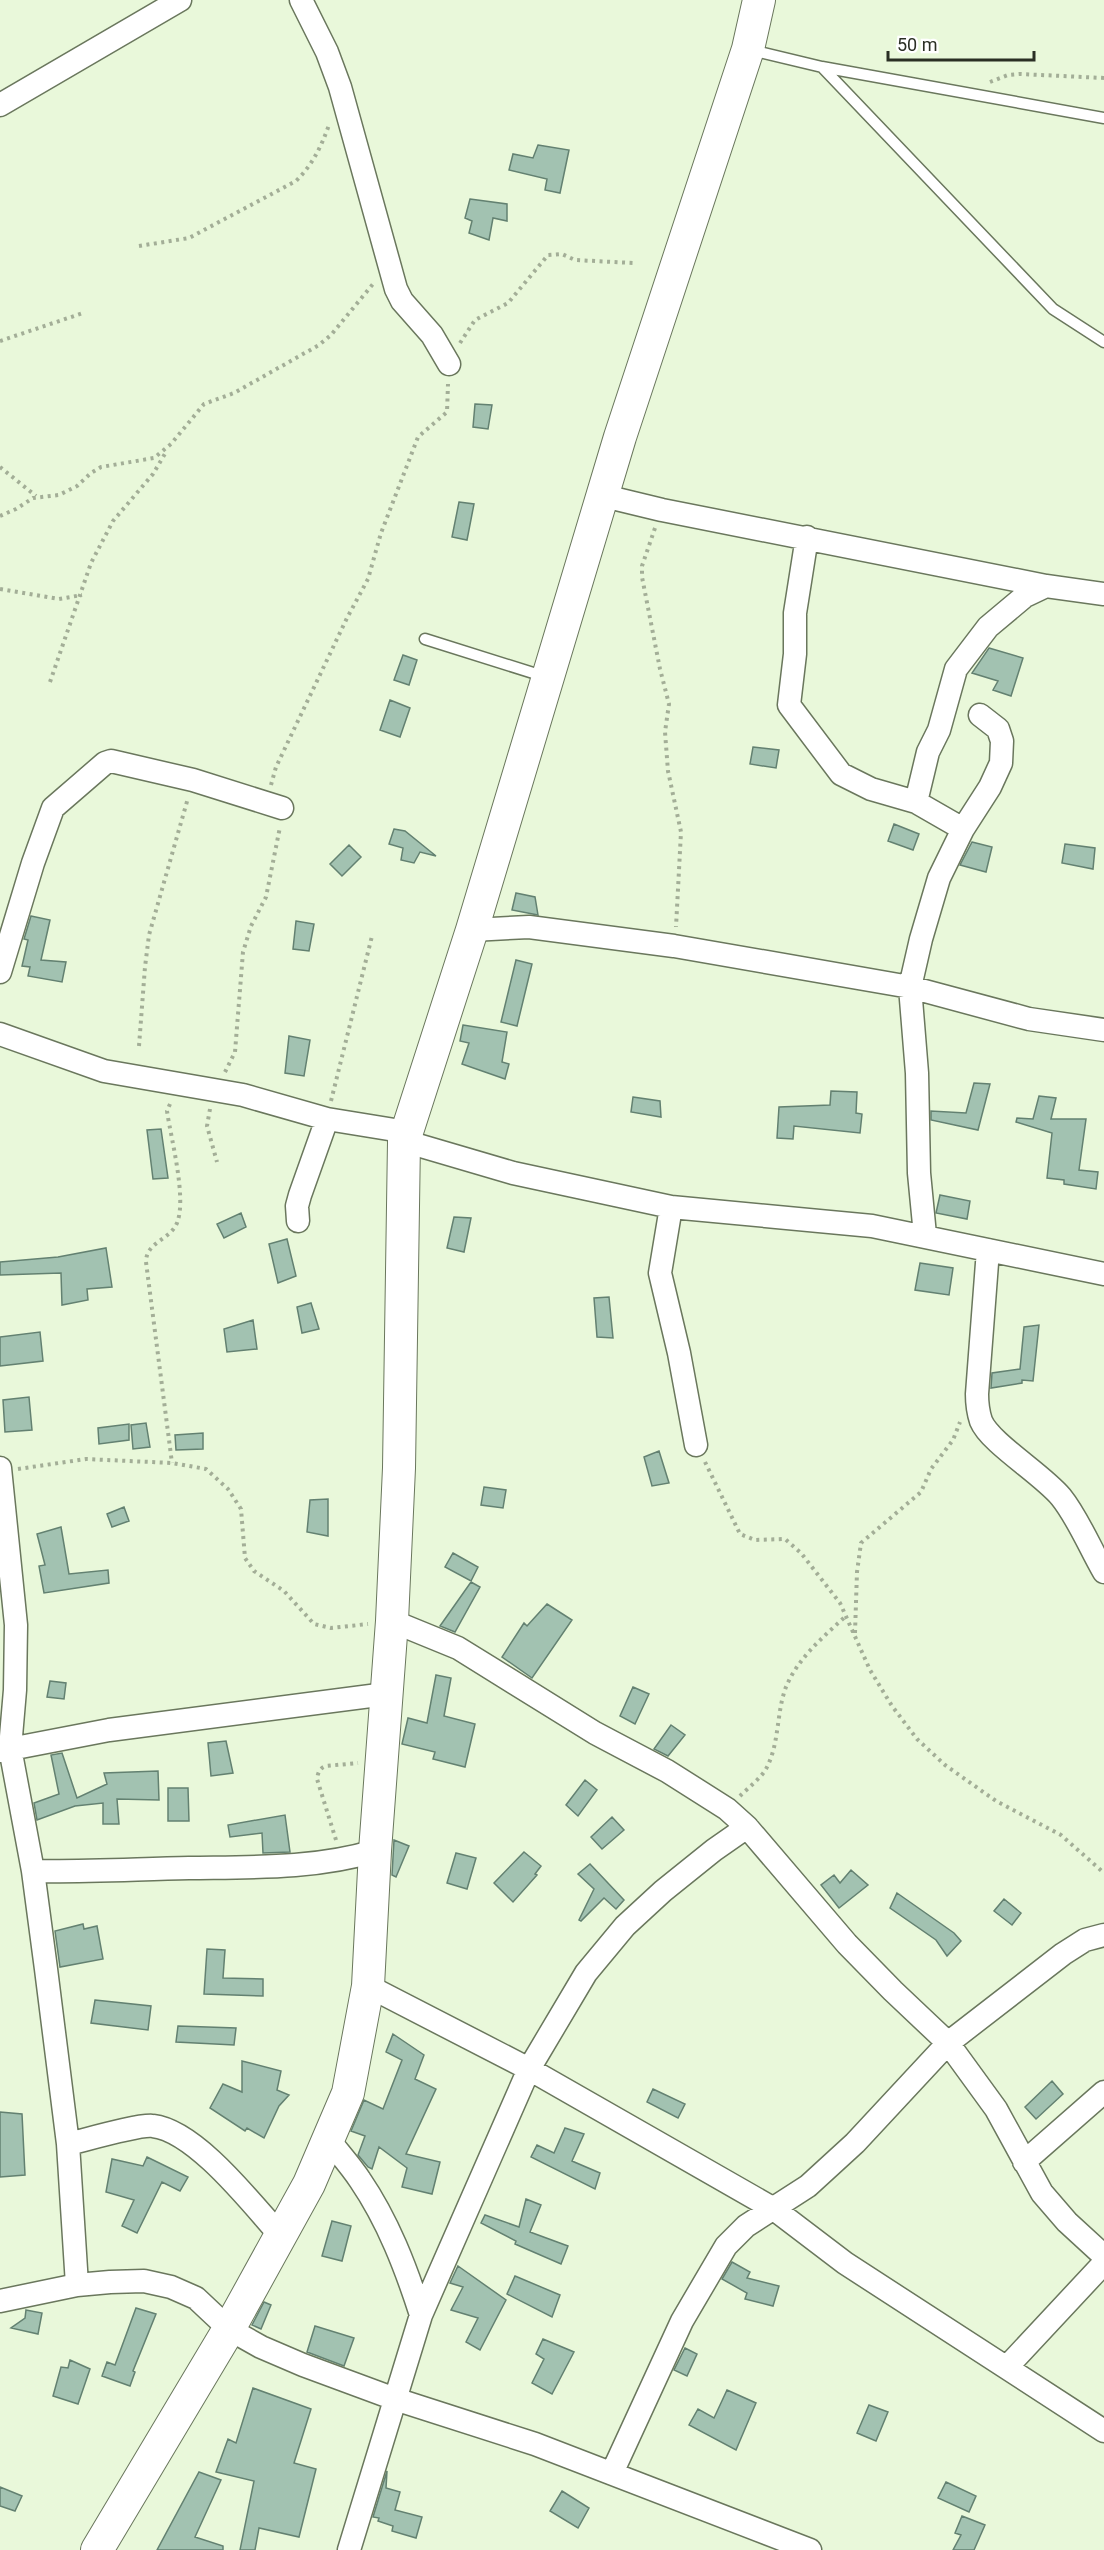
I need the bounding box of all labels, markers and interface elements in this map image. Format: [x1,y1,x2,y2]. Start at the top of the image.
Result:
scale bar [888,24,1034,62]
text: 50 m [897,34,937,55]

